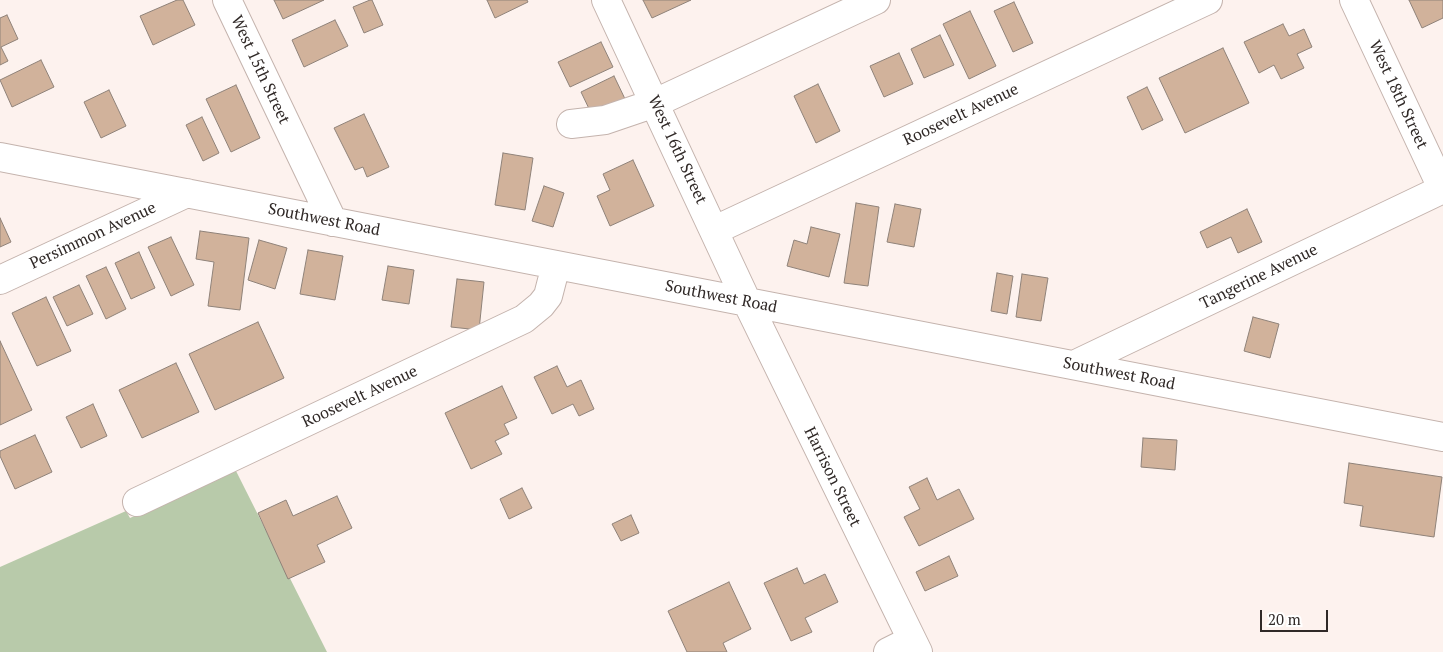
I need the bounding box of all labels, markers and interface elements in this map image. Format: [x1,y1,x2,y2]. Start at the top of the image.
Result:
street label: West 15th Street [226,13,294,127]
street label: West 18th Street [1364,38,1432,152]
street label: Roosevelt Avenue [900,80,1022,150]
street label: West 16th Street [643,93,711,207]
street label: Persimmon Avenue [27,198,159,274]
street label: Southwest Road [266,200,382,240]
street label: Tangerine Avenue [1197,240,1321,314]
street label: Southwest Road [663,277,779,317]
street label: Southwest Road [1061,354,1177,394]
street label: Roosevelt Avenue [299,362,421,432]
street label: Harrison Street [800,424,864,530]
scale bar [1263,600,1330,632]
text: 20 m [1268,609,1301,629]

